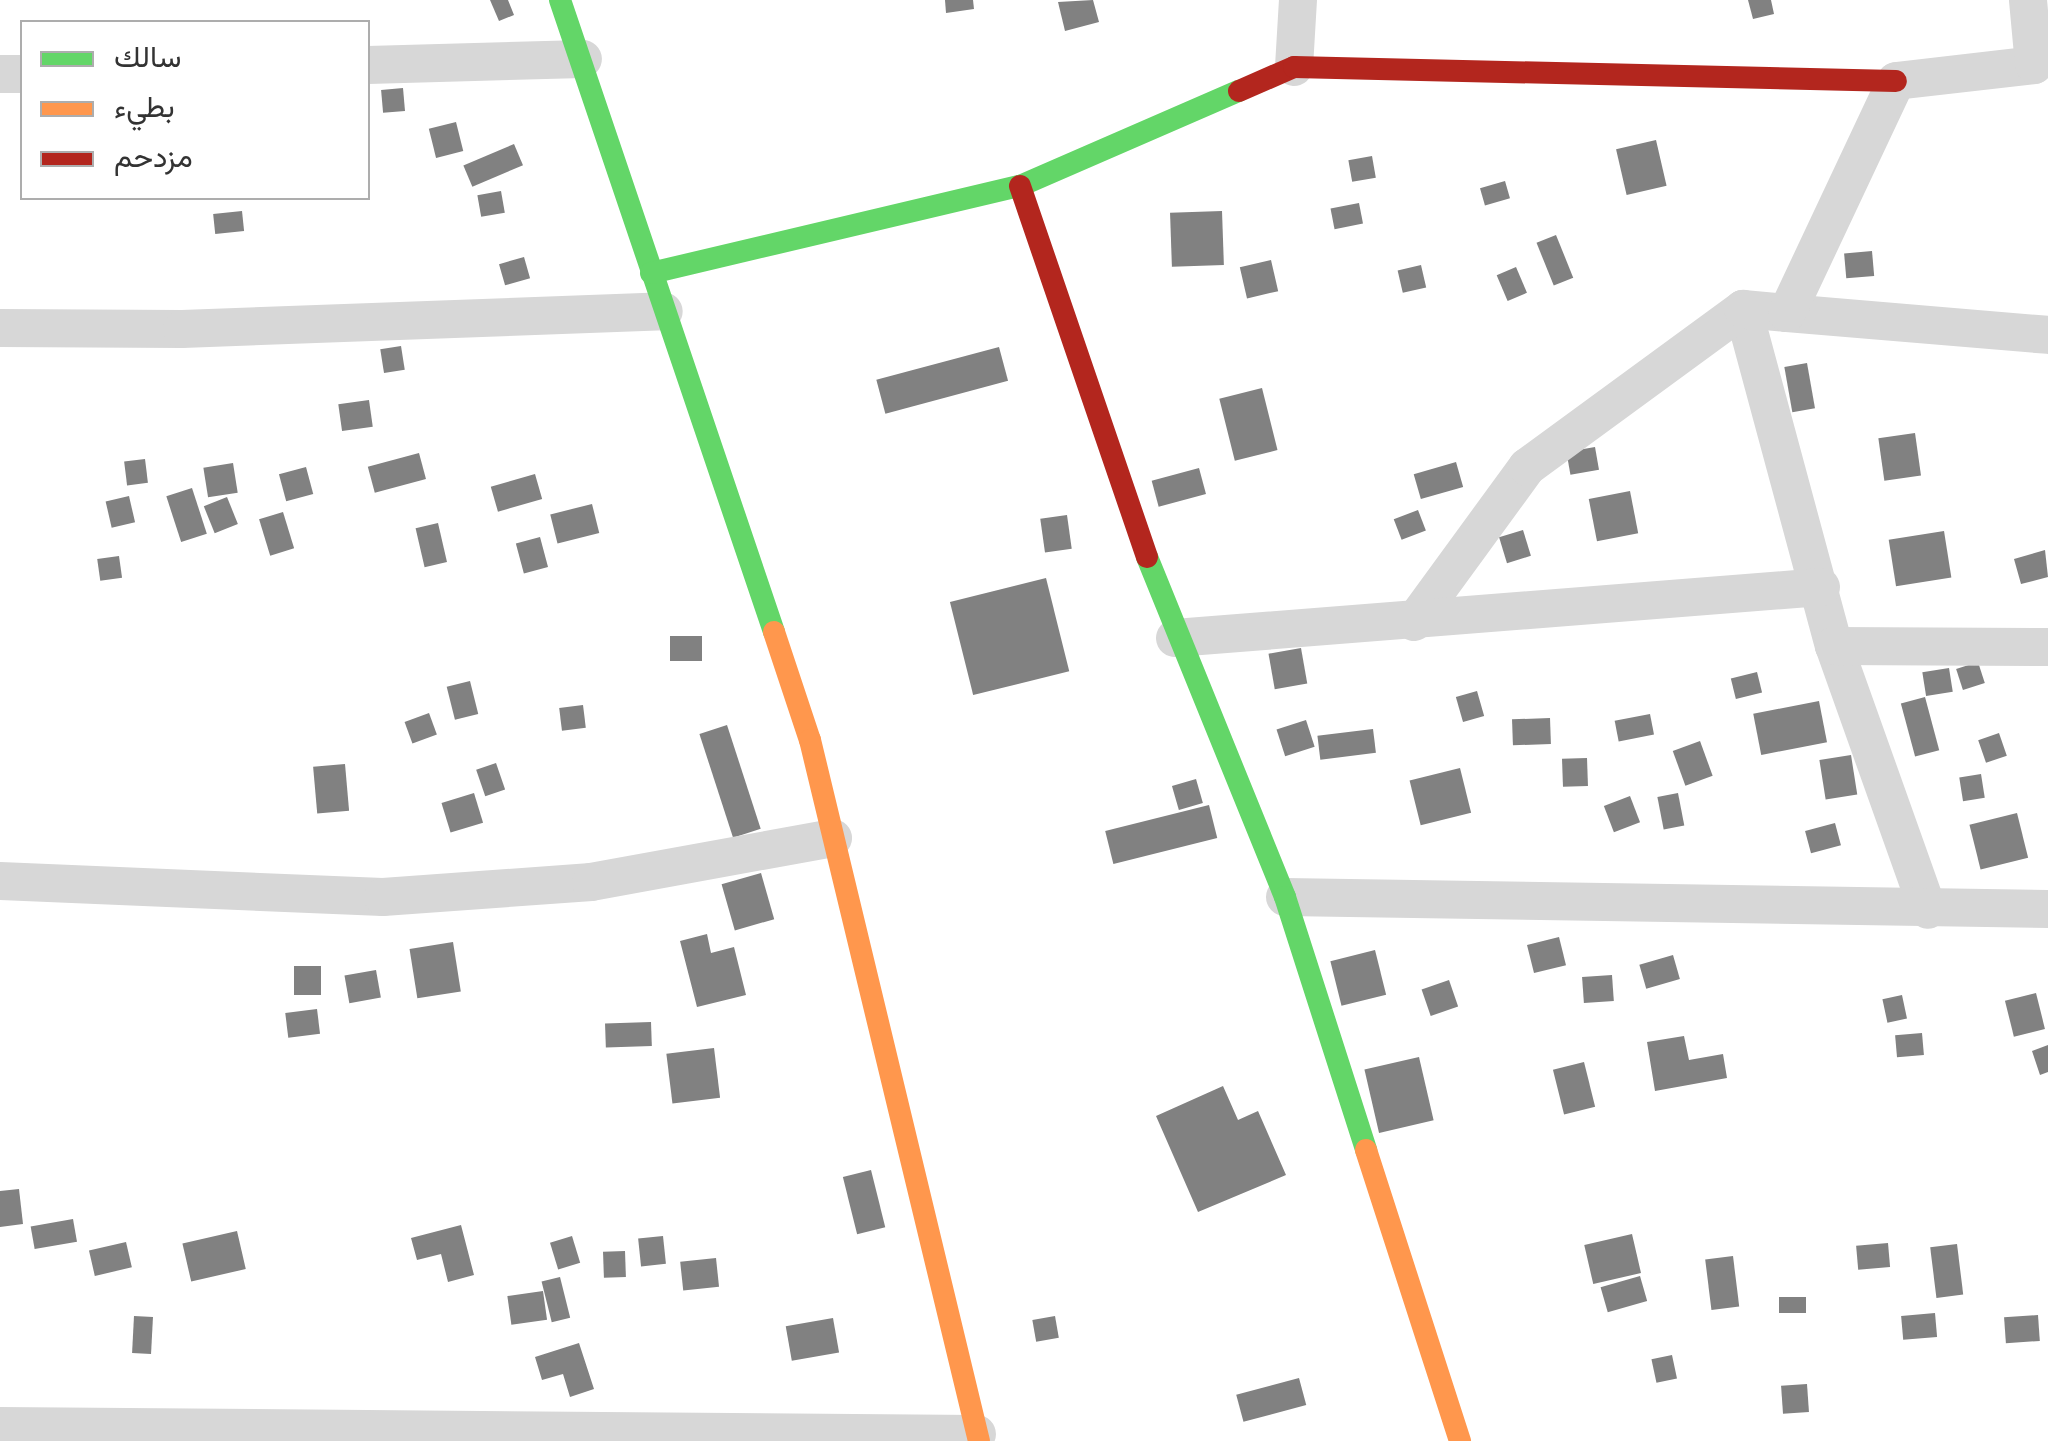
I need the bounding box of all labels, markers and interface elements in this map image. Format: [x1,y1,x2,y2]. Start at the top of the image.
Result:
legend [20,20,370,200]
text: سالك [114,36,181,73]
text: بطيء [114,86,175,123]
text: مزدحم [114,136,193,173]

